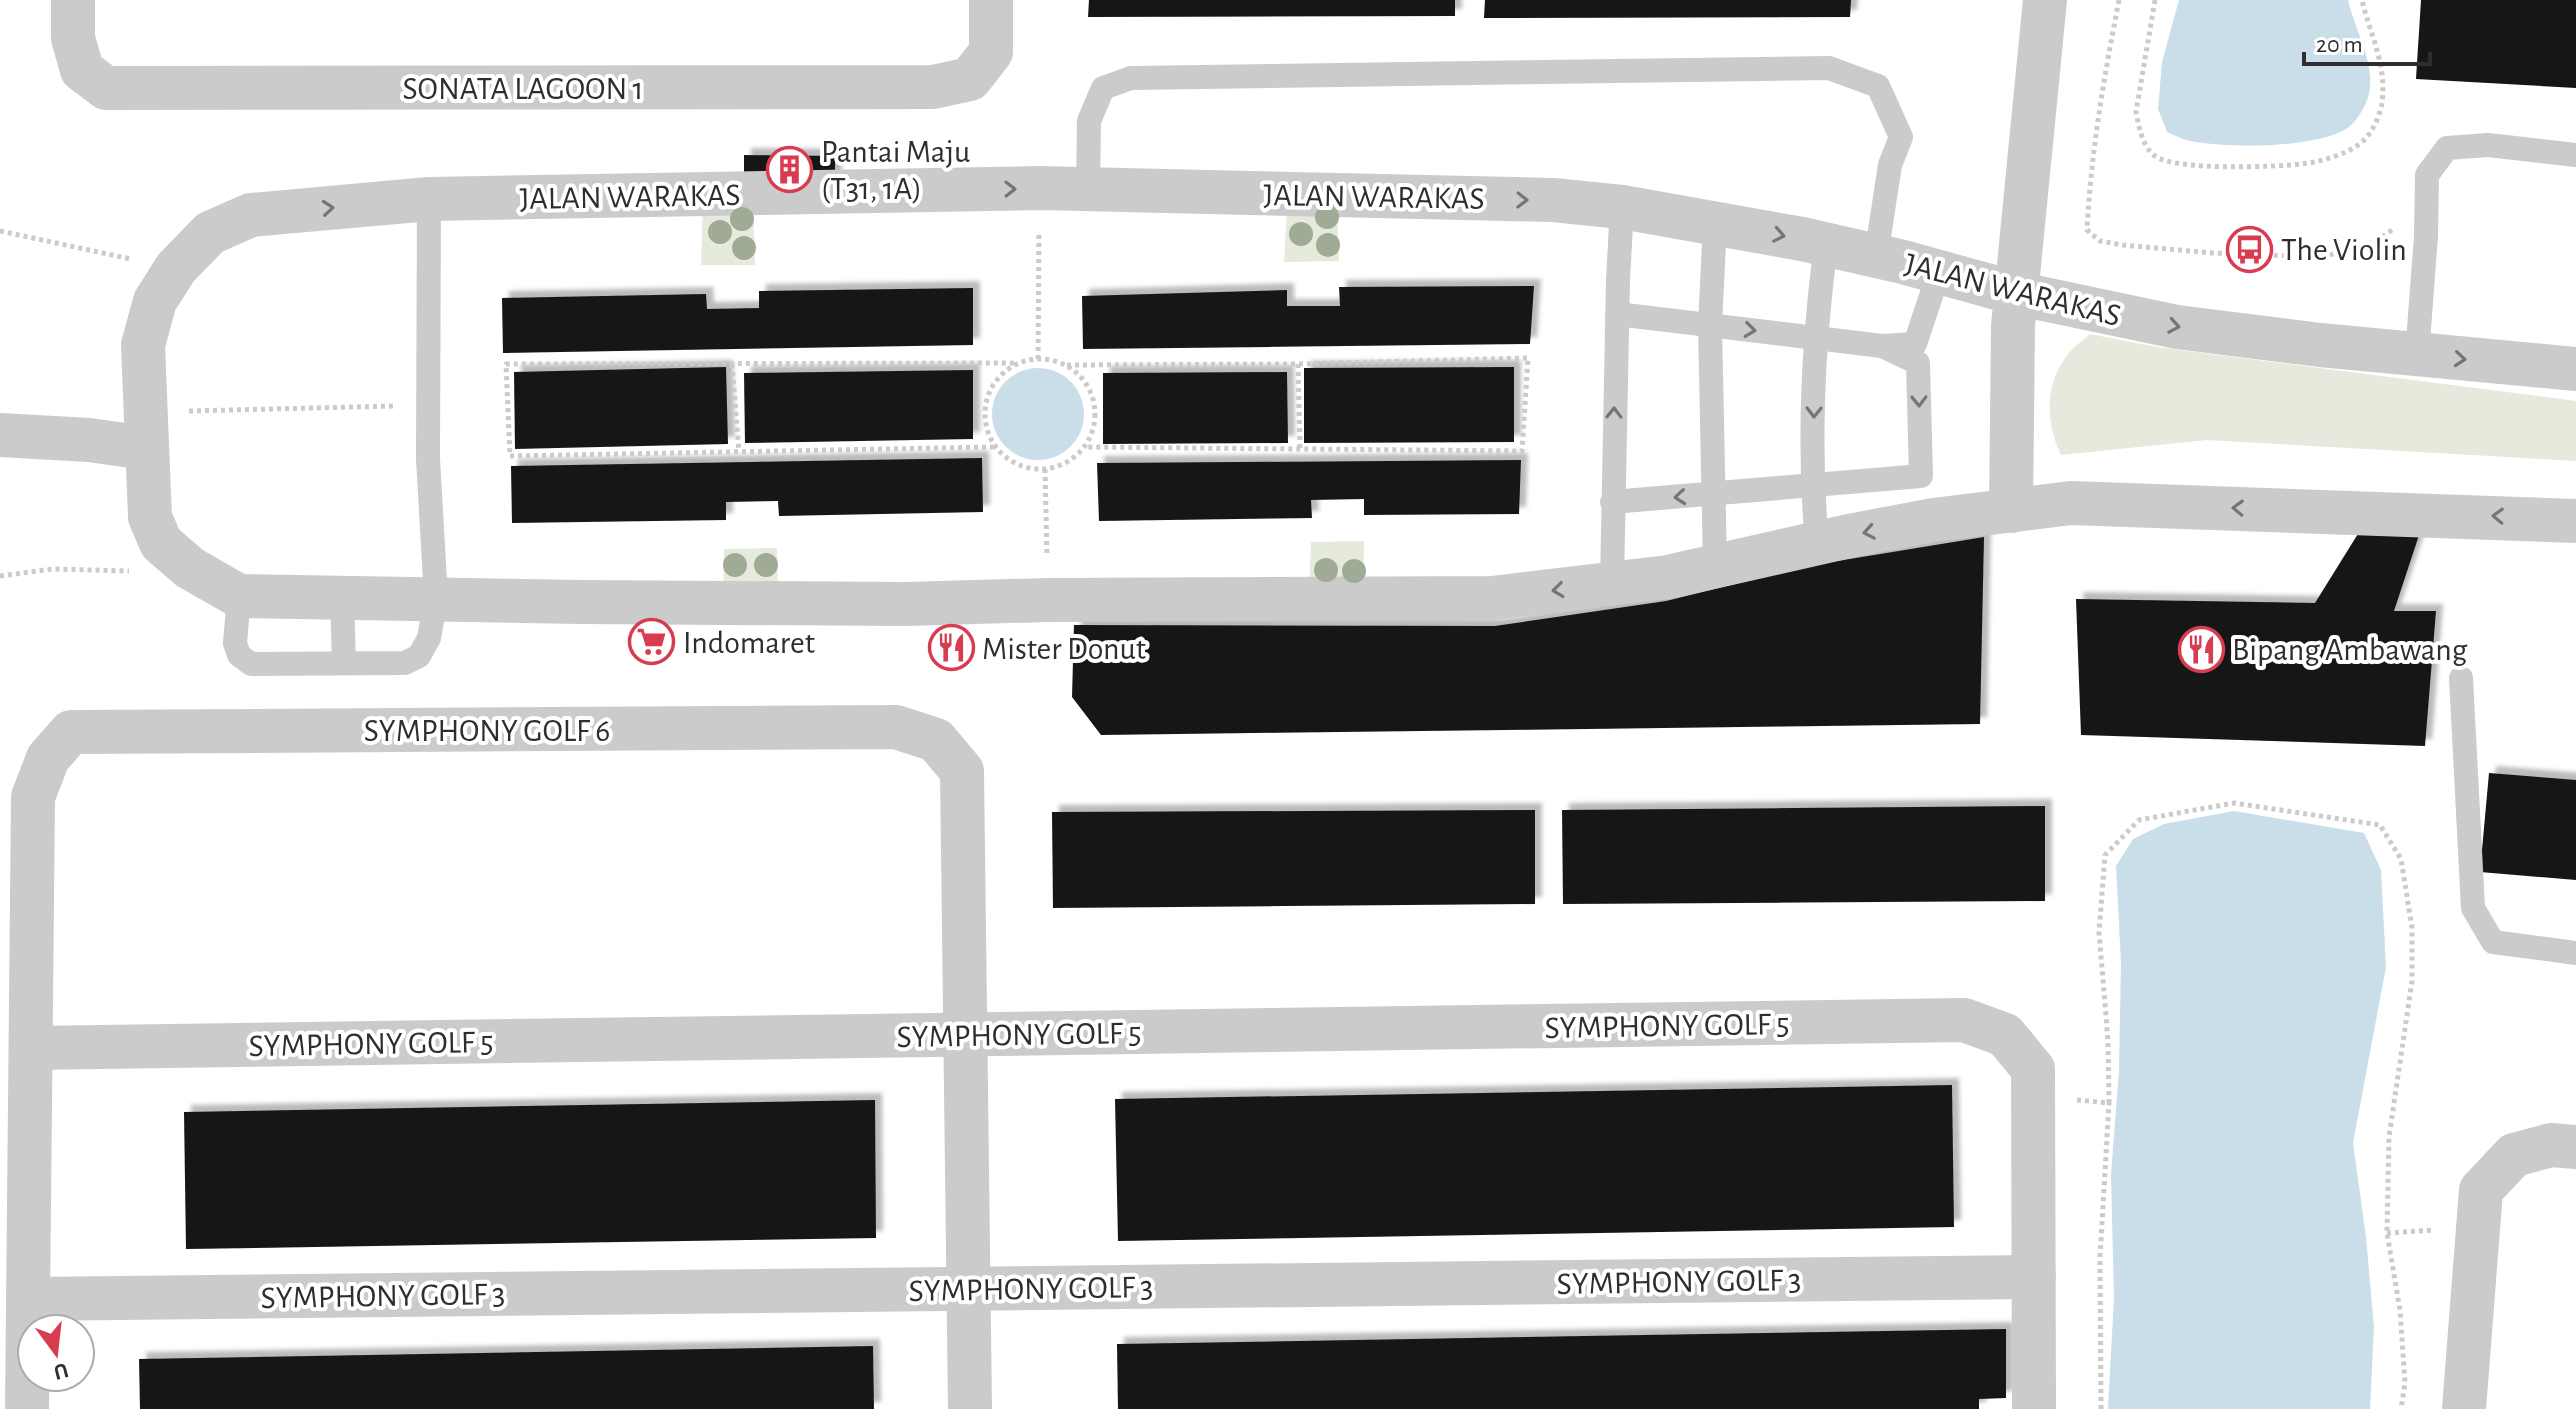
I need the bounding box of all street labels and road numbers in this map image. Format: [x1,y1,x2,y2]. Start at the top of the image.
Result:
street label: SONATA LAGOON 1 [402,73,644,105]
street label: JALAN WARAKAS [519,179,741,215]
street label: JALAN WARAKAS [1263,179,1485,215]
street label: JALAN WARAKAS [1902,248,2124,332]
street label: SYMPHONY GOLF 6 [364,715,610,747]
street label: SYMPHONY GOLF 5 [1544,1008,1790,1044]
street label: SYMPHONY GOLF 5 [896,1017,1142,1053]
street label: SYMPHONY GOLF 5 [248,1026,494,1062]
street label: SYMPHONY GOLF 3 [1556,1264,1802,1300]
street label: SYMPHONY GOLF 3 [908,1271,1154,1307]
street label: SYMPHONY GOLF 3 [260,1278,506,1314]

